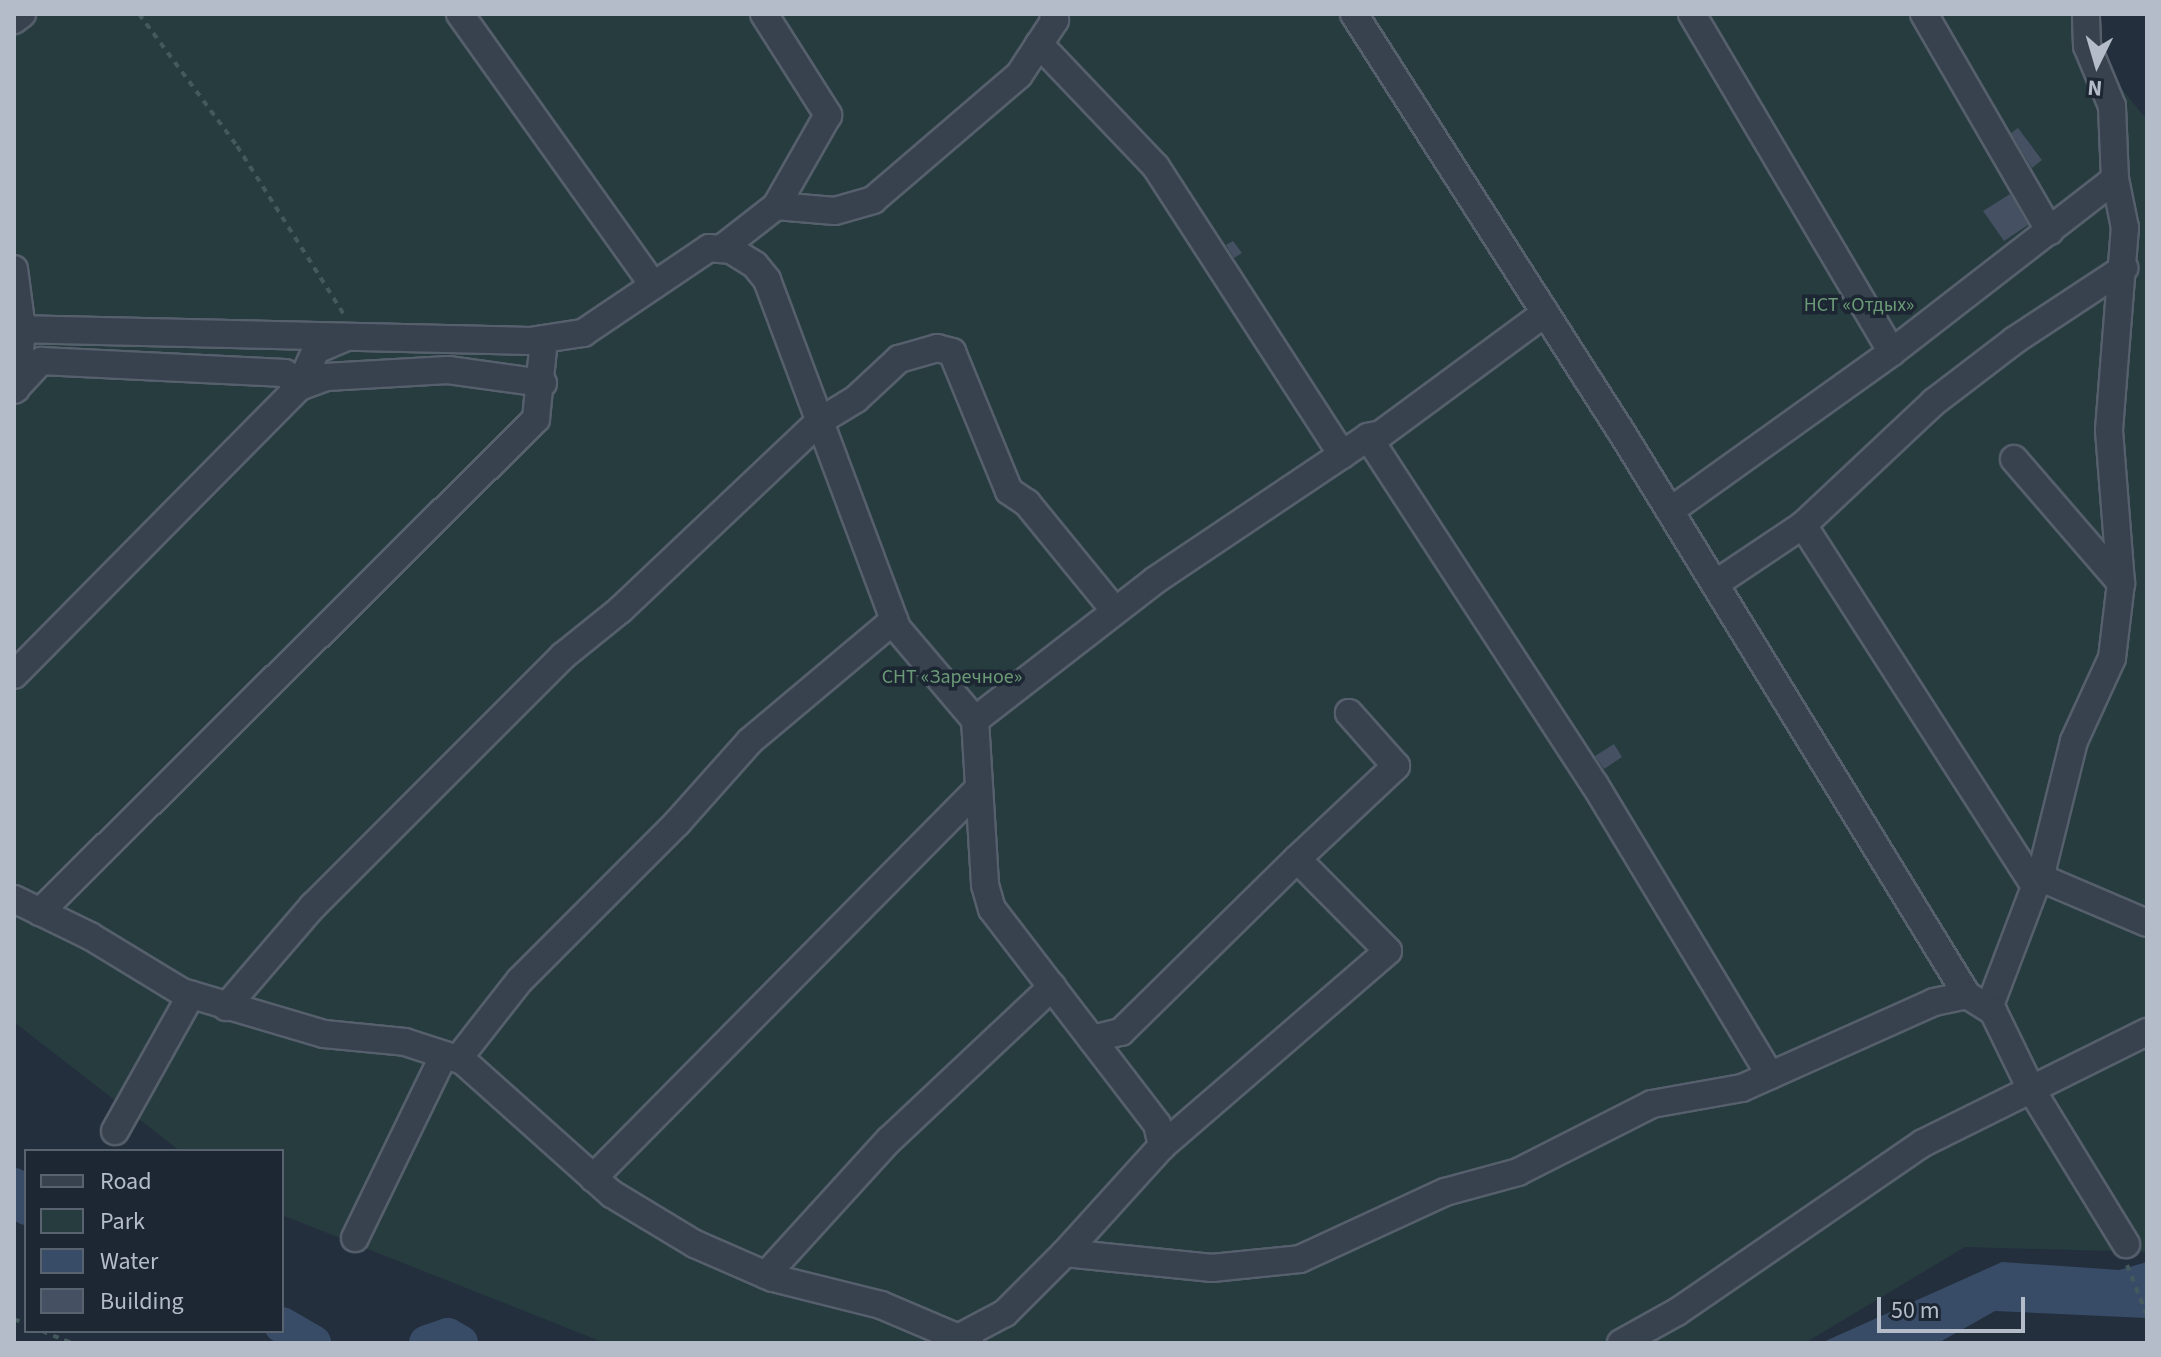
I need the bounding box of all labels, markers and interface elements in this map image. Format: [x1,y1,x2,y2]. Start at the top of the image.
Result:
north arrow [2057,24,2137,104]
text: N [2086,71,2104,104]
park label: НСТ «Отдых» [1804,293,1914,317]
park label: СНТ «Заречное» [882,665,1022,689]
legend [24,1149,284,1333]
text: Road [100,1164,152,1199]
text: Park [100,1204,145,1239]
text: Water [100,1244,158,1279]
scale bar [1881,1281,2029,1331]
text: Building [100,1284,184,1319]
text: 50 m [1891,1293,1940,1328]

